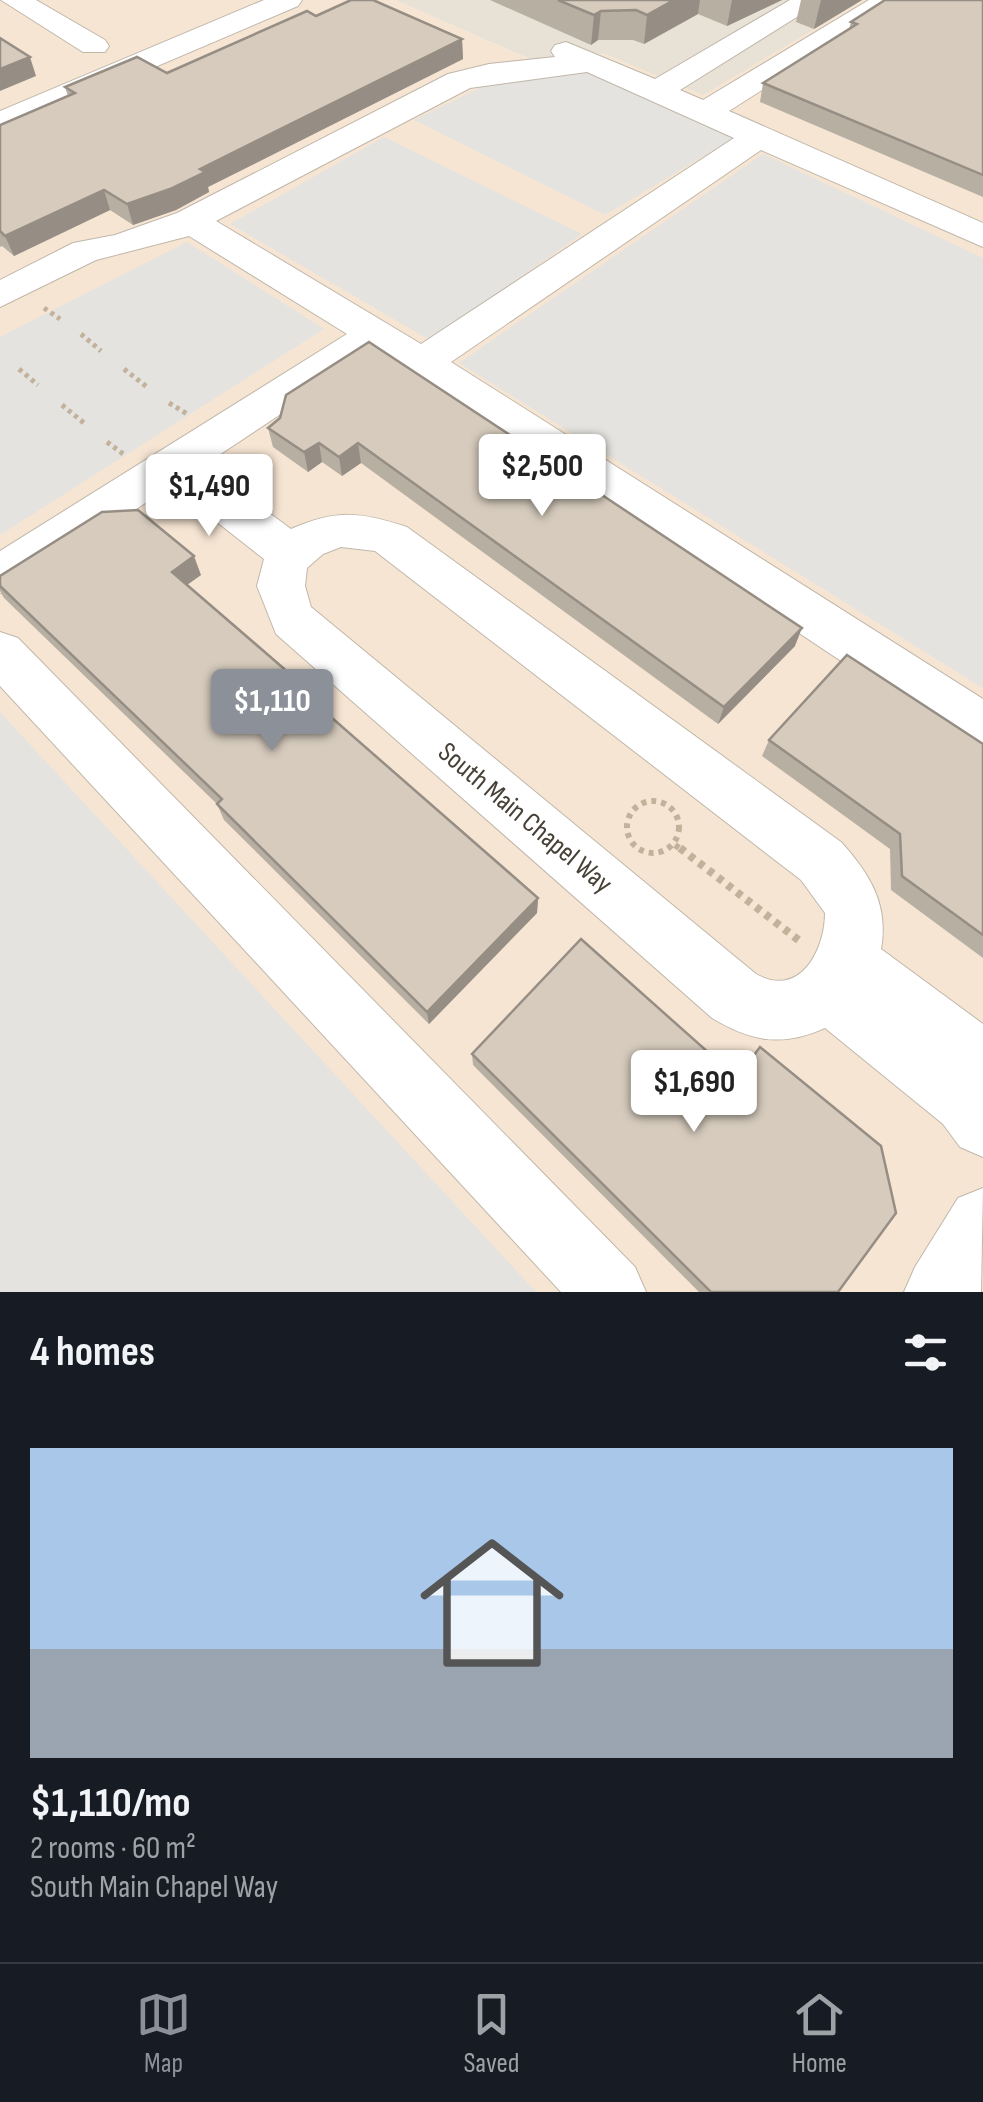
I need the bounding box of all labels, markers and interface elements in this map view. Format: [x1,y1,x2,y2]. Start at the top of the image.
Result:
pin: $2,500 [461,434,623,519]
text: $2,500 [501,447,583,486]
pin: $1,490 [128,454,290,539]
text: $1,490 [168,467,250,506]
pin: $1,110 [191,669,353,754]
text: $1,110 [233,682,311,721]
street label: South Main Chapel Way [431,736,619,901]
pin: $1,690 [613,1050,775,1135]
text: $1,690 [653,1063,735,1102]
icon: filters [898,1325,953,1380]
text: 4 homes [30,1327,155,1378]
icon: home [402,1513,582,1693]
text: $1,110/mo [30,1778,191,1829]
text: 2 rooms · 60 m² [30,1829,196,1868]
text: South Main Chapel Way [30,1868,278,1907]
tab: Map [136,1987,191,2080]
tab: Saved [463,1987,520,2080]
tab: Home [792,1987,847,2080]

